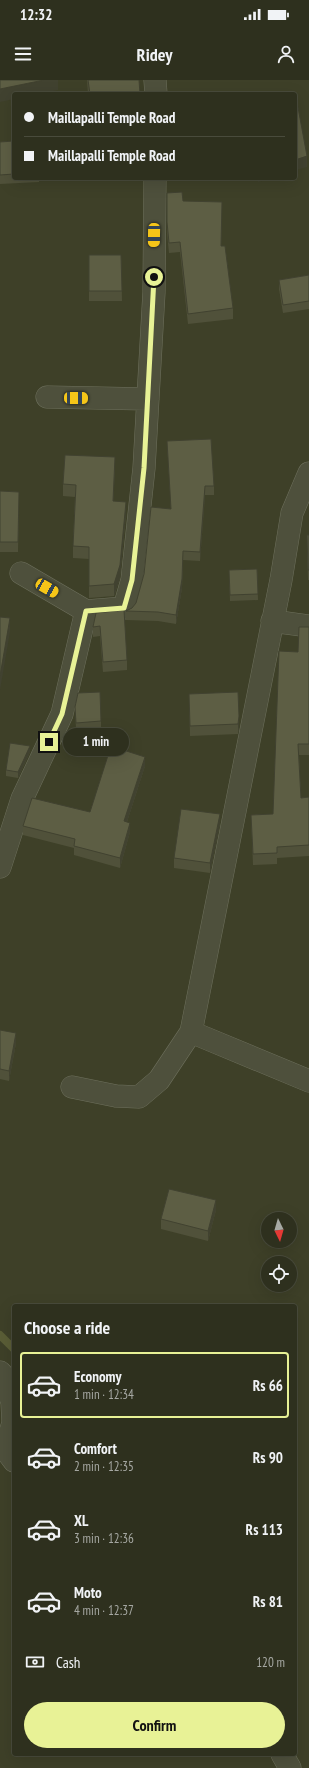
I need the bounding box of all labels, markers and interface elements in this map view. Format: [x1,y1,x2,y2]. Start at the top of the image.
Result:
text: 12:32 [20,5,52,24]
icon: menu [12,43,34,65]
text: Ridey [137,43,172,66]
icon: person [275,43,297,65]
text: Maillapalli Temple Road [48,108,175,127]
text: Maillapalli Temple Road [48,146,175,165]
car [148,223,160,247]
route start [145,268,163,286]
car [64,392,88,404]
car [34,577,60,599]
callout: 1 min [63,728,129,756]
route end [40,733,58,751]
text: 1 min [83,733,109,750]
north arrow [261,1212,297,1248]
map controls [261,1212,297,1292]
button: locate [261,1256,297,1292]
text: Choose a ride [24,1316,110,1339]
icon: car [26,1367,62,1403]
text: Economy [74,1367,122,1386]
text: Rs 66 [253,1376,283,1395]
text: 1 min · 12:34 [74,1386,134,1403]
icon: car [26,1439,62,1475]
text: Comfort [74,1439,117,1458]
text: Rs 90 [253,1448,283,1467]
text: 2 min · 12:35 [74,1458,134,1475]
icon: car [26,1511,62,1547]
text: XL [74,1511,88,1530]
text: Rs 113 [246,1520,283,1539]
text: 3 min · 12:36 [74,1530,134,1547]
icon: car [26,1583,62,1619]
text: Moto [74,1583,102,1602]
text: Rs 81 [253,1592,283,1611]
text: 4 min · 12:37 [74,1602,134,1619]
icon: cash [24,1651,46,1673]
text: Cash [56,1653,80,1672]
text: 120 m [256,1654,285,1671]
button: Confirm [24,1702,285,1748]

